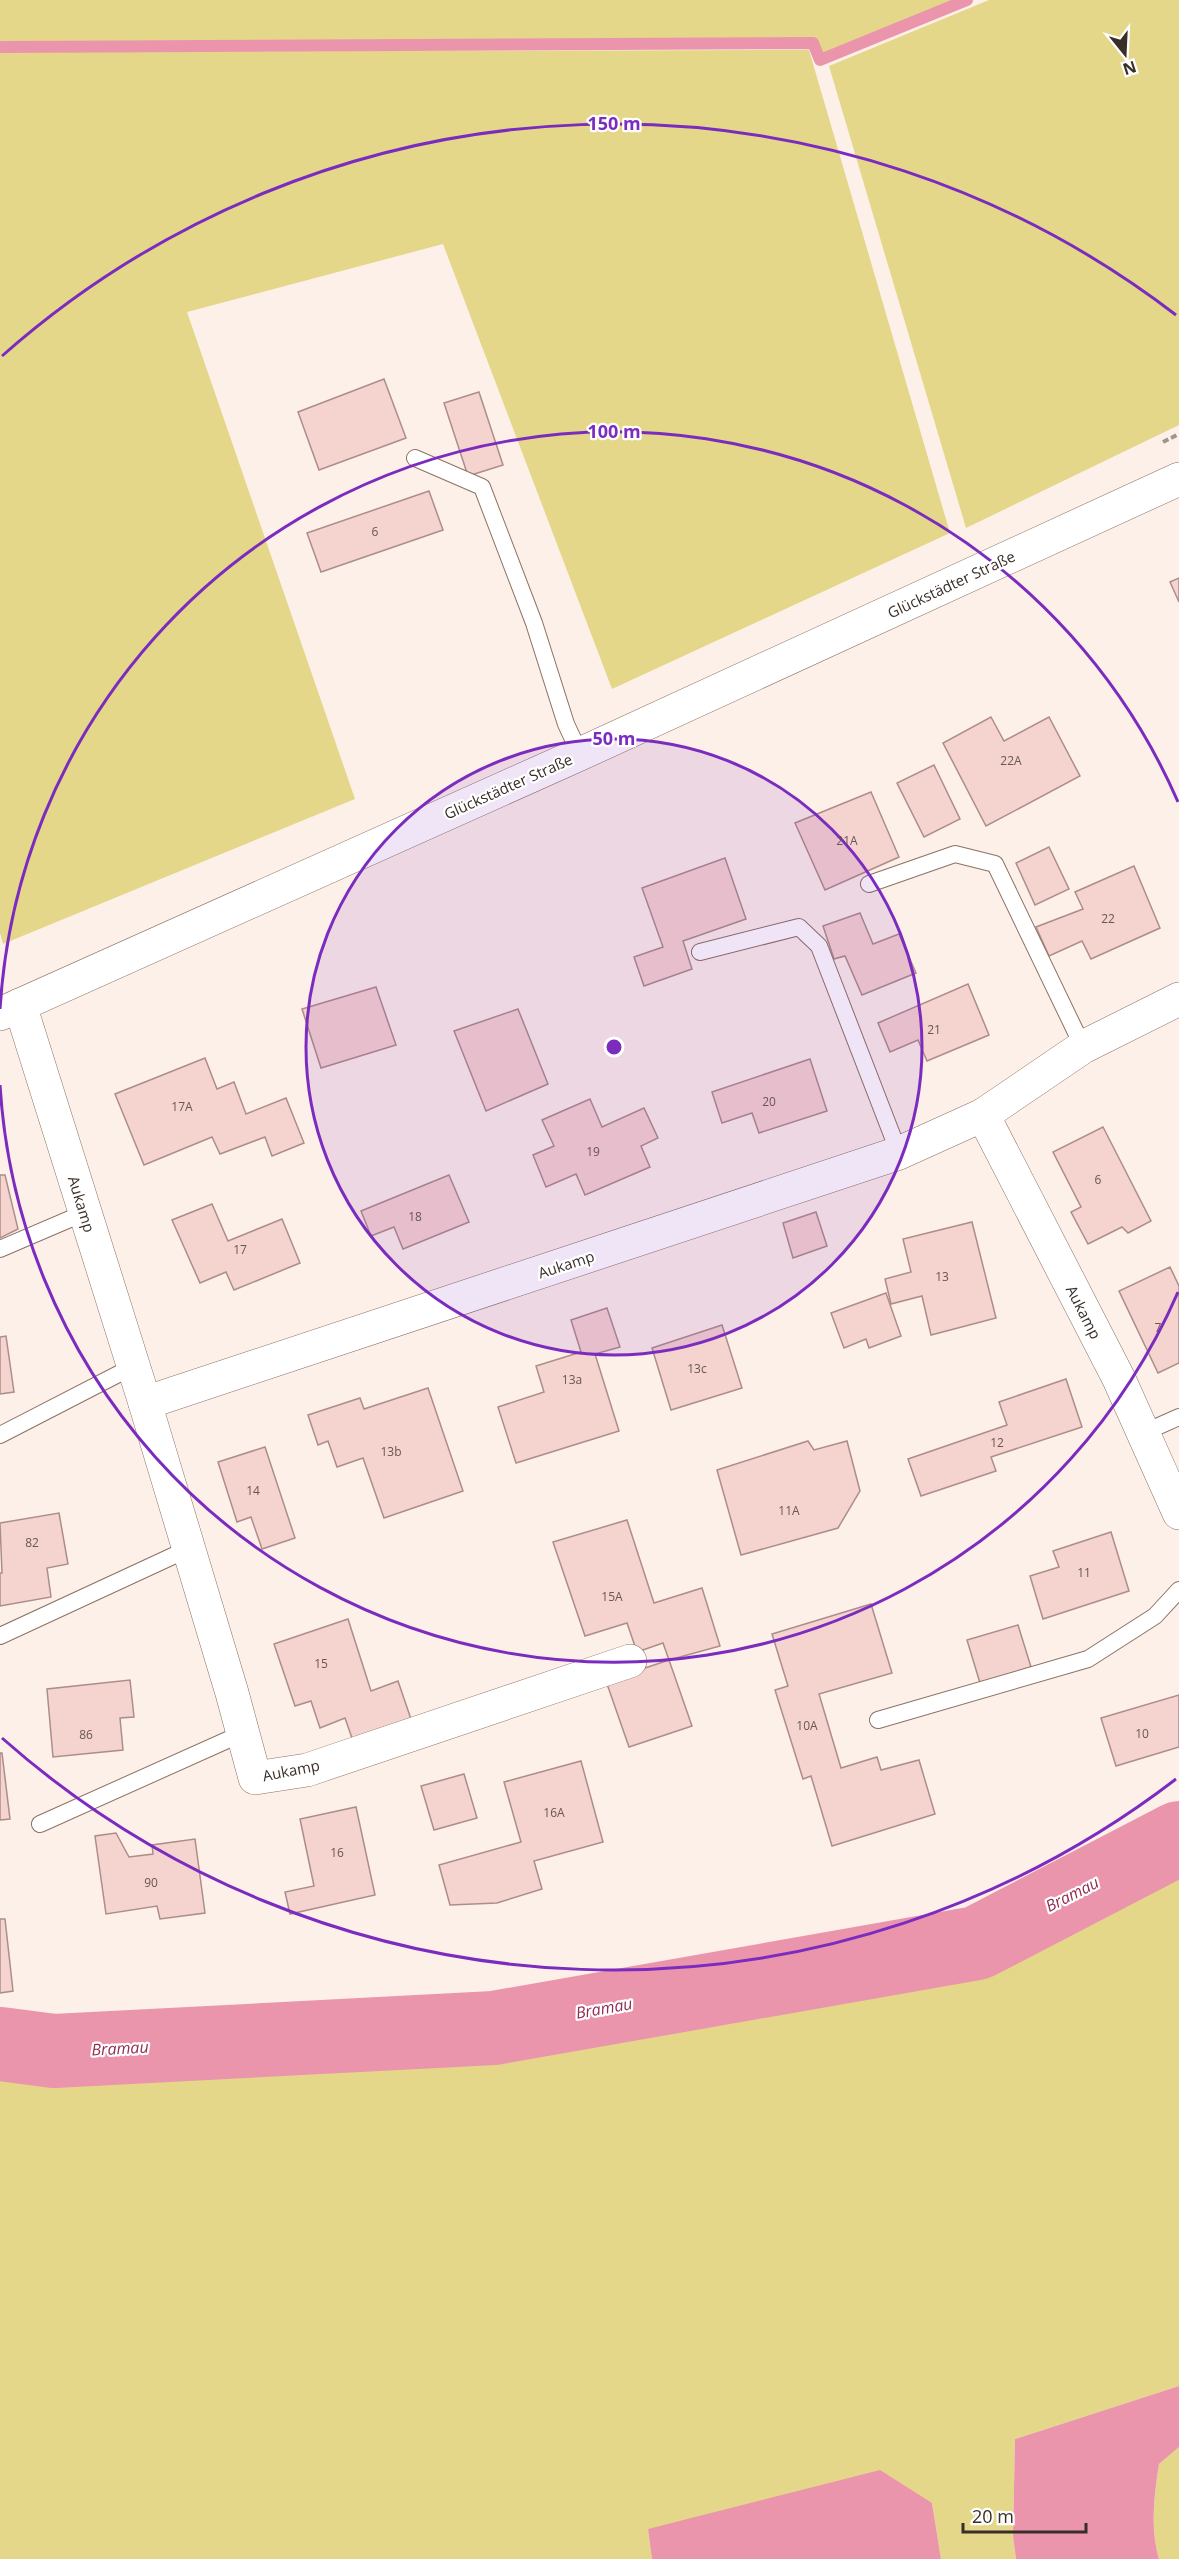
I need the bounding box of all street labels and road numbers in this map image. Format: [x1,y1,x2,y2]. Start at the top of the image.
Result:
street label: Glückstädter Straße [884,546,1018,622]
street label: Glückstädter Straße [441,749,575,823]
street label: Aukamp [64,1173,100,1235]
street label: Aukamp [535,1246,597,1282]
street label: Aukamp [1062,1282,1106,1342]
street label: Aukamp [261,1755,321,1785]

